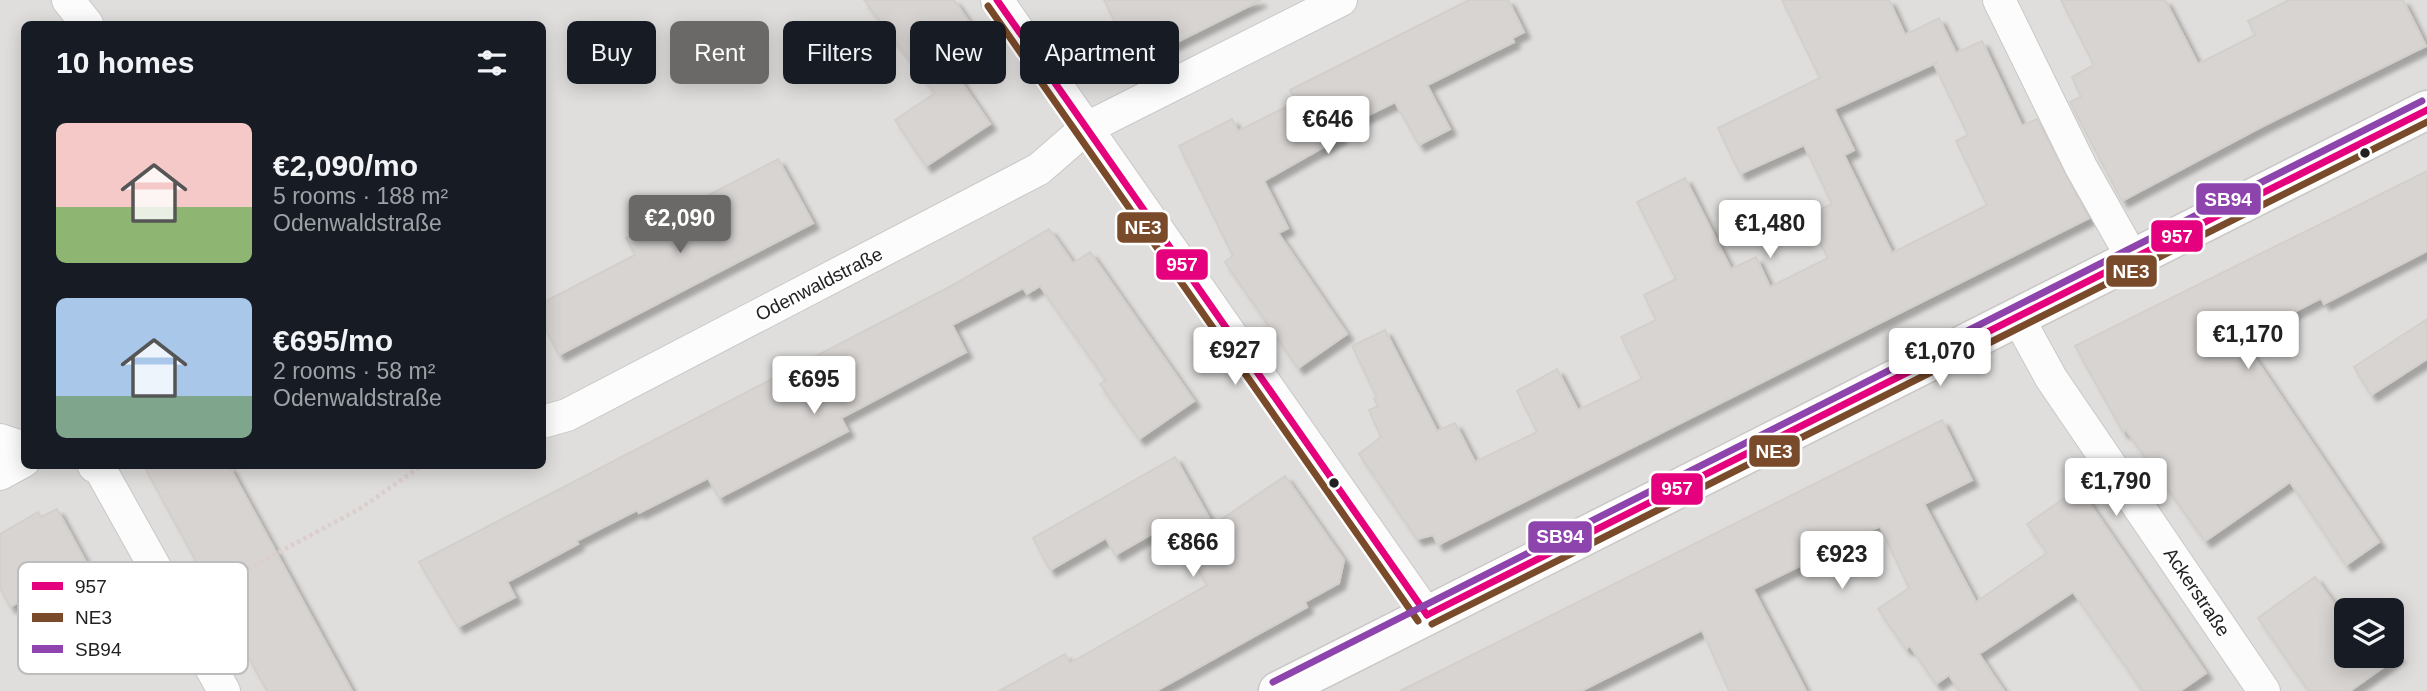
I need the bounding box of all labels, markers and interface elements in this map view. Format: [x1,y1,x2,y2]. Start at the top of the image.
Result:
chip: Buy [567,21,656,84]
chip: Rent [670,21,769,84]
chip: Filters [783,21,896,84]
chip: New [910,21,1006,84]
chip: Apartment [1020,21,1179,84]
icon: filters [473,44,511,82]
text: 10 homes [56,46,194,79]
pin: €646 [1287,96,1369,156]
text: €646 [1302,106,1354,132]
unlabelled marker [2358,146,2372,160]
text: €2,090/mo [273,149,418,182]
icon: home [112,151,196,235]
line badge: SB94 [2195,182,2262,216]
text: 5 rooms · 188 m² [273,183,448,209]
text: SB94 [2204,189,2252,210]
pin: €2,090 [623,196,737,255]
pin: €1,480 [1713,201,1827,260]
text: €2,090 [645,205,715,231]
text: Odenwaldstraße [273,210,442,236]
text: €1,480 [1735,210,1805,236]
line badge: NE3 [1116,211,1169,244]
text: NE3 [1125,217,1161,238]
line badge: 957 [2150,219,2204,253]
text: 957 [2161,226,2193,247]
street label: Odenwaldstraße [752,243,886,325]
line badge: 957 [1155,248,1209,281]
text: 957 [1166,254,1198,275]
line badge: NE3 [2105,254,2158,288]
text: NE3 [2113,261,2149,282]
pin: €1,170 [2191,312,2305,371]
text: €1,170 [2213,321,2283,347]
text: €695/mo [273,324,393,357]
icon: home [112,326,196,410]
pin: €927 [1194,328,1276,387]
pin: €1,070 [1883,328,1997,388]
text: €927 [1209,337,1261,363]
text: €1,070 [1905,338,1975,364]
pin: €695 [773,356,855,416]
text: 2 rooms · 58 m² [273,358,435,384]
text: €695 [788,366,840,392]
text: Odenwaldstraße [273,385,442,411]
line badge: NE3 [1748,434,1801,468]
text: NE3 [1756,441,1792,462]
pin: €1,790 [2059,458,2173,518]
text: €1,790 [2081,468,2151,494]
line badge: 957 [1650,472,1704,506]
unlabelled marker [1327,476,1341,490]
text: 957 [1661,478,1693,499]
pin: €866 [1152,520,1234,579]
line badge: SB94 [1527,520,1593,554]
text: SB94 [1536,526,1584,547]
text: €866 [1167,529,1219,555]
pin: €923 [1801,532,1883,591]
text: €923 [1816,541,1868,567]
street label: Ackerstraße [2160,544,2234,640]
legend [18,562,248,674]
text: 957 [75,576,107,597]
map controls [2334,598,2404,668]
button: layers [2334,598,2404,668]
text: NE3 [75,607,112,628]
text: SB94 [75,639,122,660]

